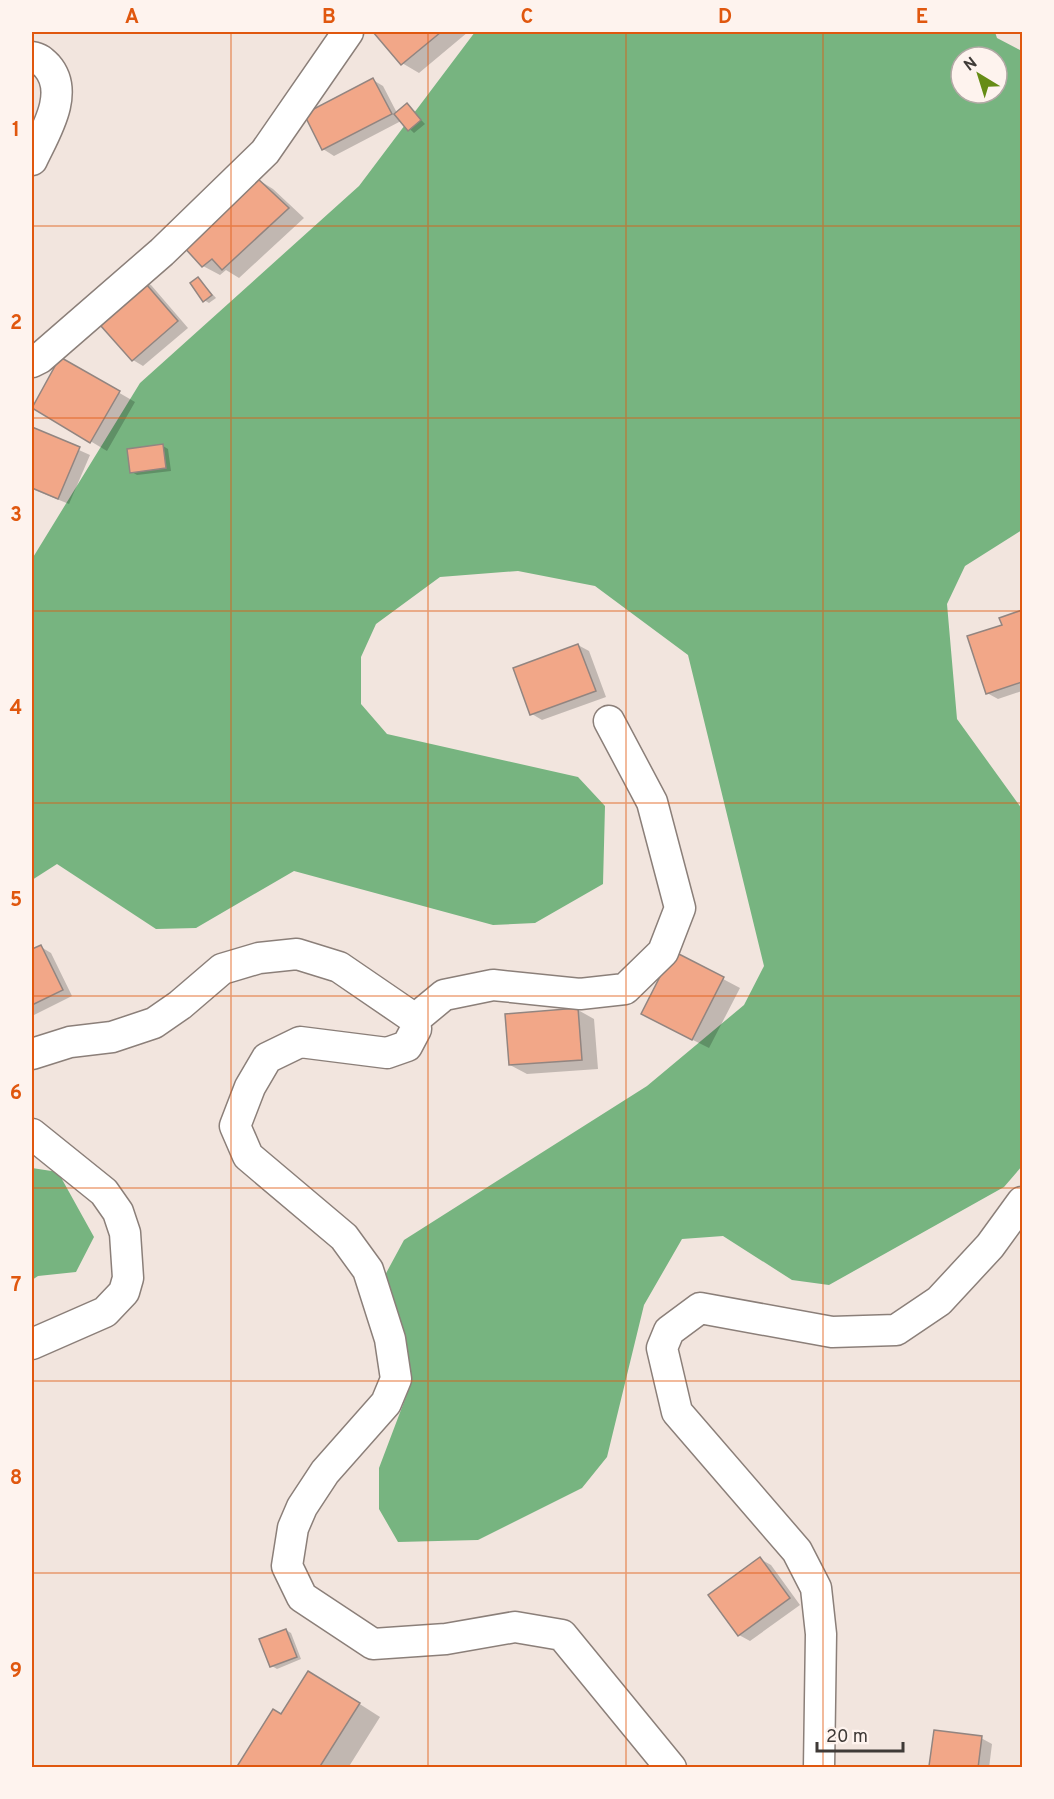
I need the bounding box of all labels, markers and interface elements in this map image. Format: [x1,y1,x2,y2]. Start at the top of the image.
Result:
text: A [125,5,139,31]
text: B [322,5,336,31]
text: C [521,5,533,31]
text: D [718,5,732,31]
text: E [916,5,928,31]
north arrow [949,45,1009,105]
text: N [960,53,982,76]
text: 1 [12,118,20,144]
text: 2 [10,311,22,337]
text: 3 [10,503,22,529]
text: 4 [10,696,22,722]
text: 5 [10,888,22,914]
text: 6 [10,1081,22,1107]
text: 7 [11,1273,21,1299]
text: 8 [10,1466,22,1492]
text: 9 [10,1659,22,1685]
scale bar [817,1715,902,1753]
text: 20 m [826,1726,868,1749]

